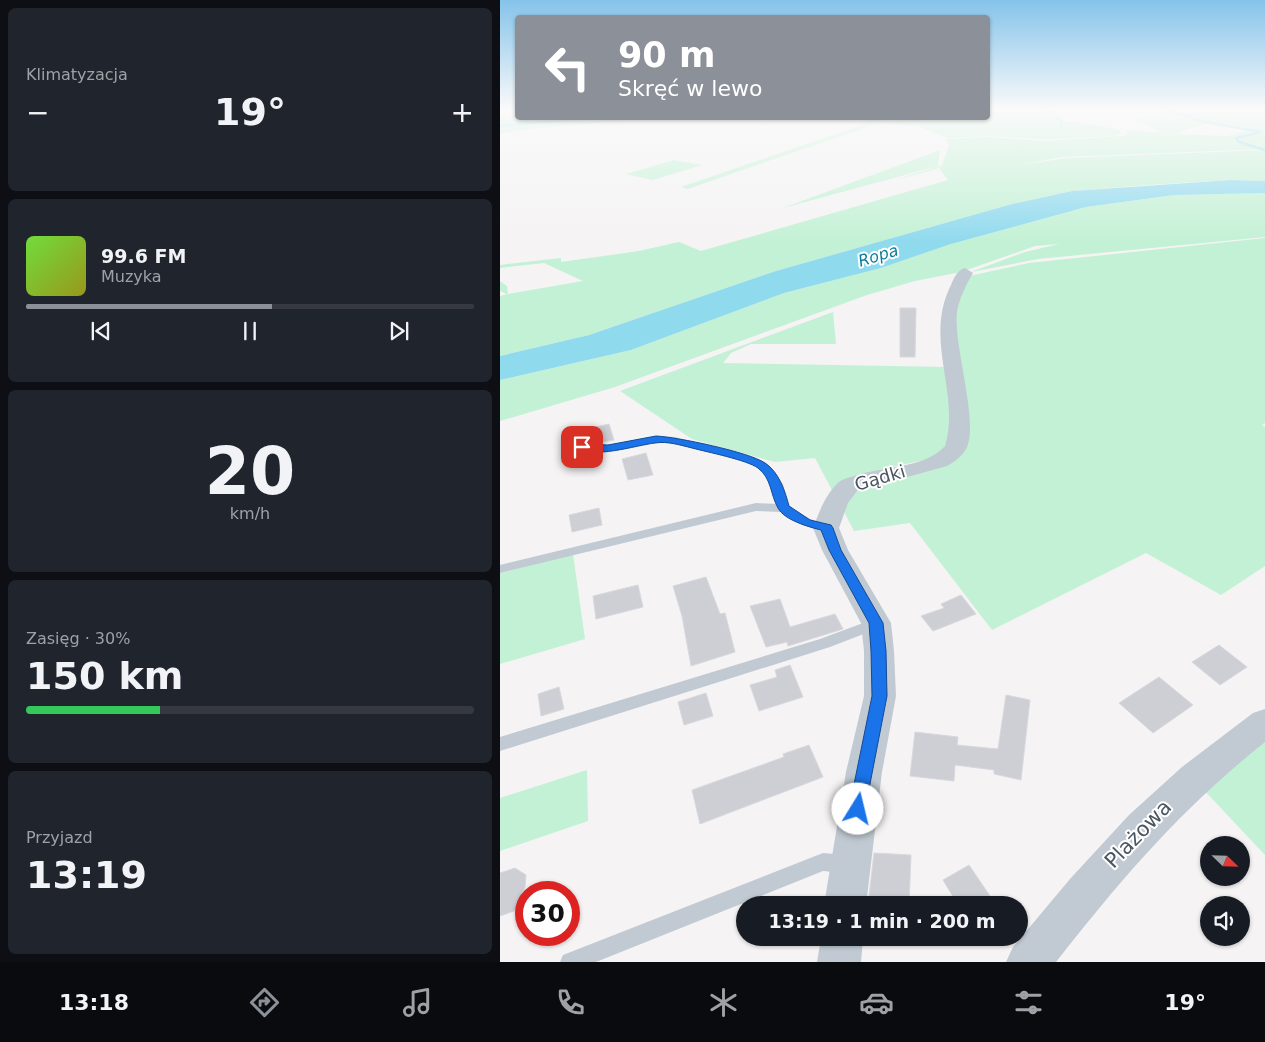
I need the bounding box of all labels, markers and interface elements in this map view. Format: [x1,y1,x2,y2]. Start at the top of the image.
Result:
icon: left [535,35,600,100]
text: 90 m [618,35,715,75]
text: Klimatyzacja [26,65,128,84]
text: Skręć w lewo [618,76,762,101]
text: 19° [214,90,286,134]
text: − [26,96,49,129]
text: + [451,96,474,129]
water label: Ropa [856,240,900,271]
text: 99.6 FM [101,245,186,267]
text: Muzyka [101,267,162,286]
icon: previous [87,317,115,345]
icon: pause [236,317,264,345]
icon: next [385,317,413,345]
pin [561,426,603,468]
icon: arrive [568,433,596,461]
text: 20 [205,434,295,509]
street label: Gądki [852,460,908,495]
text: km/h [230,504,270,523]
text: Zasięg · 30% [26,629,130,648]
text: 150 km [26,654,183,698]
position arrow [831,782,883,834]
street label: Plażowa [1100,795,1176,873]
text: Przyjazd [26,828,93,847]
north arrow [1200,836,1250,886]
map controls [1200,836,1250,946]
text: 13:19 [26,853,147,897]
speed limit sign: 30 [515,881,580,946]
button: sound [1200,896,1250,946]
text: 13:19 · 1 min · 200 m [768,910,996,932]
icon: directions [247,985,282,1020]
icon: music [400,985,435,1020]
icon: phone [553,985,588,1020]
icon: climate [706,985,741,1020]
icon: car [859,985,894,1020]
icon: filters [1011,985,1046,1020]
text: 13:18 [59,990,129,1015]
text: 19° [1164,990,1206,1015]

